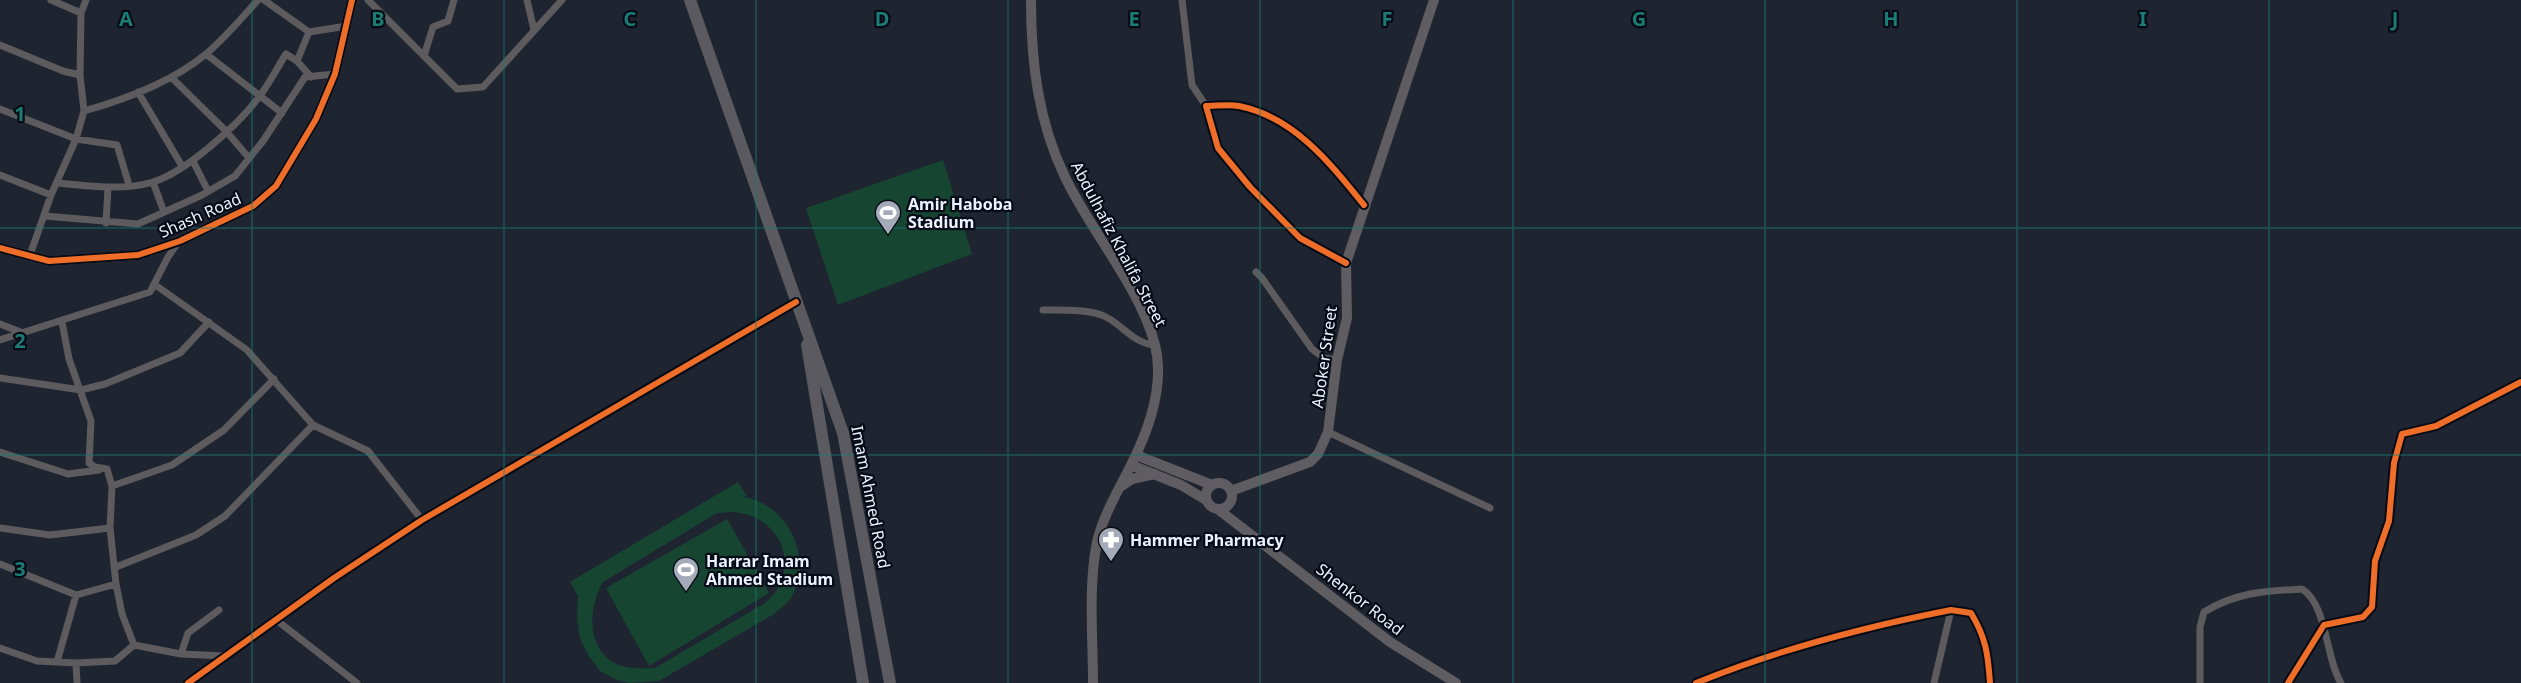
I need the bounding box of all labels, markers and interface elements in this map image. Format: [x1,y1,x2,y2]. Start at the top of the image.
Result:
text: A [119,5,133,32]
text: B [371,5,385,32]
text: C [624,5,637,32]
text: D [875,5,889,32]
text: E [1128,5,1140,32]
text: F [1382,5,1392,32]
text: G [1632,5,1646,32]
text: H [1883,5,1899,32]
text: I [2139,5,2147,32]
text: J [2390,5,2398,32]
text: 1 [14,100,26,127]
street label: Abdulhafiz Khalifa Street [1066,157,1172,331]
street label: Shash Road [155,187,245,243]
place label: Amir Haboba Stadium [908,193,1012,233]
sports icon: Amir Haboba Stadium [873,198,903,236]
street label: Aboker Street [1306,304,1342,409]
text: 2 [14,327,26,354]
street label: Imam Ahmed Road [846,424,896,570]
pharmacy icon: Hammer Pharmacy [1096,525,1126,563]
place label: Hammer Pharmacy [1130,529,1284,551]
place label: Harrar Imam Ahmed Stadium [706,550,833,590]
text: 3 [14,555,26,582]
sports icon: Harrar Imam Ahmed Stadium [671,555,701,593]
street label: Shenkor Road [1312,558,1408,640]

